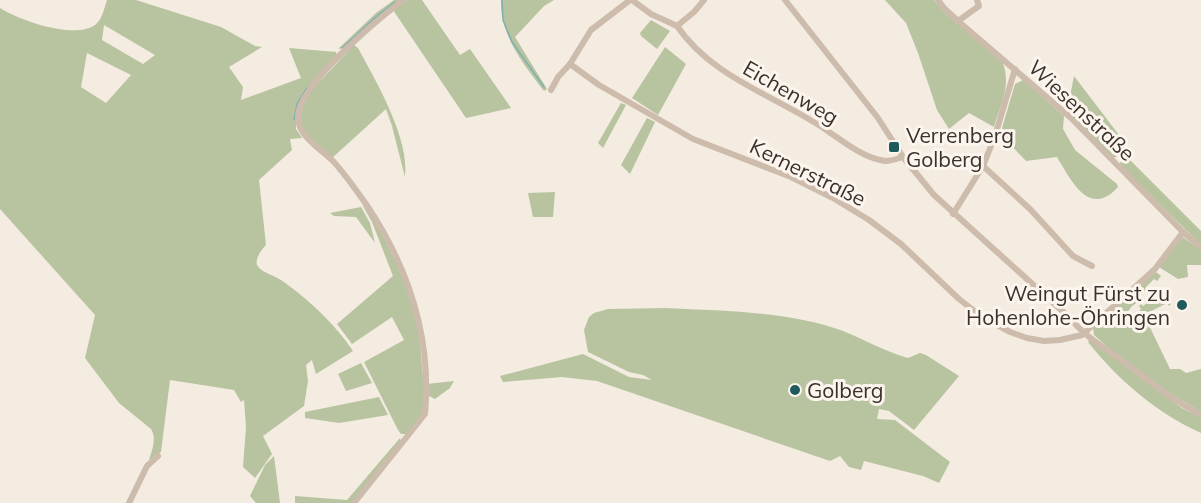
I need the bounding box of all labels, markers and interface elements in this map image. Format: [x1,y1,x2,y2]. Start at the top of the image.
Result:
street label: Eichenweg [739,54,843,130]
street label: Wiesenstraße [1023,54,1141,166]
place label: Verrenberg Golberg [906,122,1014,172]
street label: Kernerstraße [746,133,870,211]
marker: Verrenberg Golberg [887,140,901,154]
place label: Weingut Fürst zu Hohenlohe-Öhringen [966,280,1170,330]
marker: Weingut Fürst zu Hohenlohe-Öhringen [1175,298,1189,312]
place label: Golberg [807,377,884,403]
marker: Golberg [788,383,802,397]

